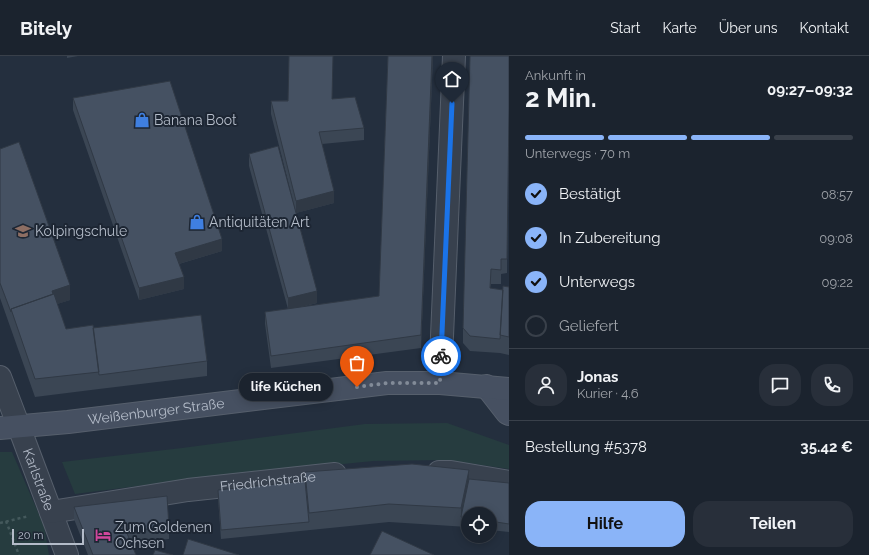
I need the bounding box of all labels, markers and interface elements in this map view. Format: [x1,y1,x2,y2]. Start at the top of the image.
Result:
text: Bitely [20,17,72,39]
text: Start [610,20,640,36]
text: Karte [662,20,697,36]
text: Über uns [719,20,778,36]
text: Kontakt [800,20,849,36]
pin [435,62,469,103]
icon: home [441,68,463,90]
text: Ankunft in [525,68,586,83]
text: 09:27–09:32 [767,81,853,99]
text: 2 Min. [525,83,597,113]
shop icon: Banana Boot [133,111,151,129]
place label: Banana Boot [154,112,237,128]
text: Unterwegs · 70 m [525,146,630,161]
icon: check [525,183,547,205]
text: Bestätigt [559,185,621,203]
text: 08:57 [821,187,853,202]
shop icon: Antiquitäten Art [188,213,206,231]
place label: Antiquitäten Art [209,214,310,230]
school or university icon: Kolpingschule [14,222,32,240]
place label: Kolpingschule [35,223,127,239]
icon: check [525,227,547,249]
text: In Zubereitung [559,229,661,247]
text: 09:08 [819,231,853,246]
icon: check [525,271,547,293]
text: Unterwegs [559,273,635,291]
text: 09:22 [821,275,853,290]
text: Geliefert [559,317,618,335]
courier [421,336,461,376]
icon: bike [430,345,452,367]
pin [340,346,374,387]
icon: bag [346,352,368,374]
button: person [525,364,567,406]
button: chat [759,364,801,406]
button: phone [811,364,853,406]
text: Jonas [577,368,618,386]
callout: life Küchen [239,373,333,401]
text: life Küchen [251,379,321,394]
text: Kurier · 4.6 [577,386,639,401]
street label: Weißenburger Straße [87,395,225,428]
text: Bestellung #5378 [525,438,647,456]
text: 35.42 € [800,438,853,456]
street label: Karlstraße [20,446,58,513]
street label: Friedrichstraße [219,468,317,494]
button: Hilfe [525,501,685,547]
button: Teilen [693,501,853,547]
map controls [461,507,497,543]
button: locate [461,507,497,543]
place label: Zum Goldenen Ochsen [115,519,212,551]
hotel icon: Zum Goldenen Ochsen [94,526,112,544]
scale bar [12,527,84,546]
text: 20 m [18,529,43,542]

